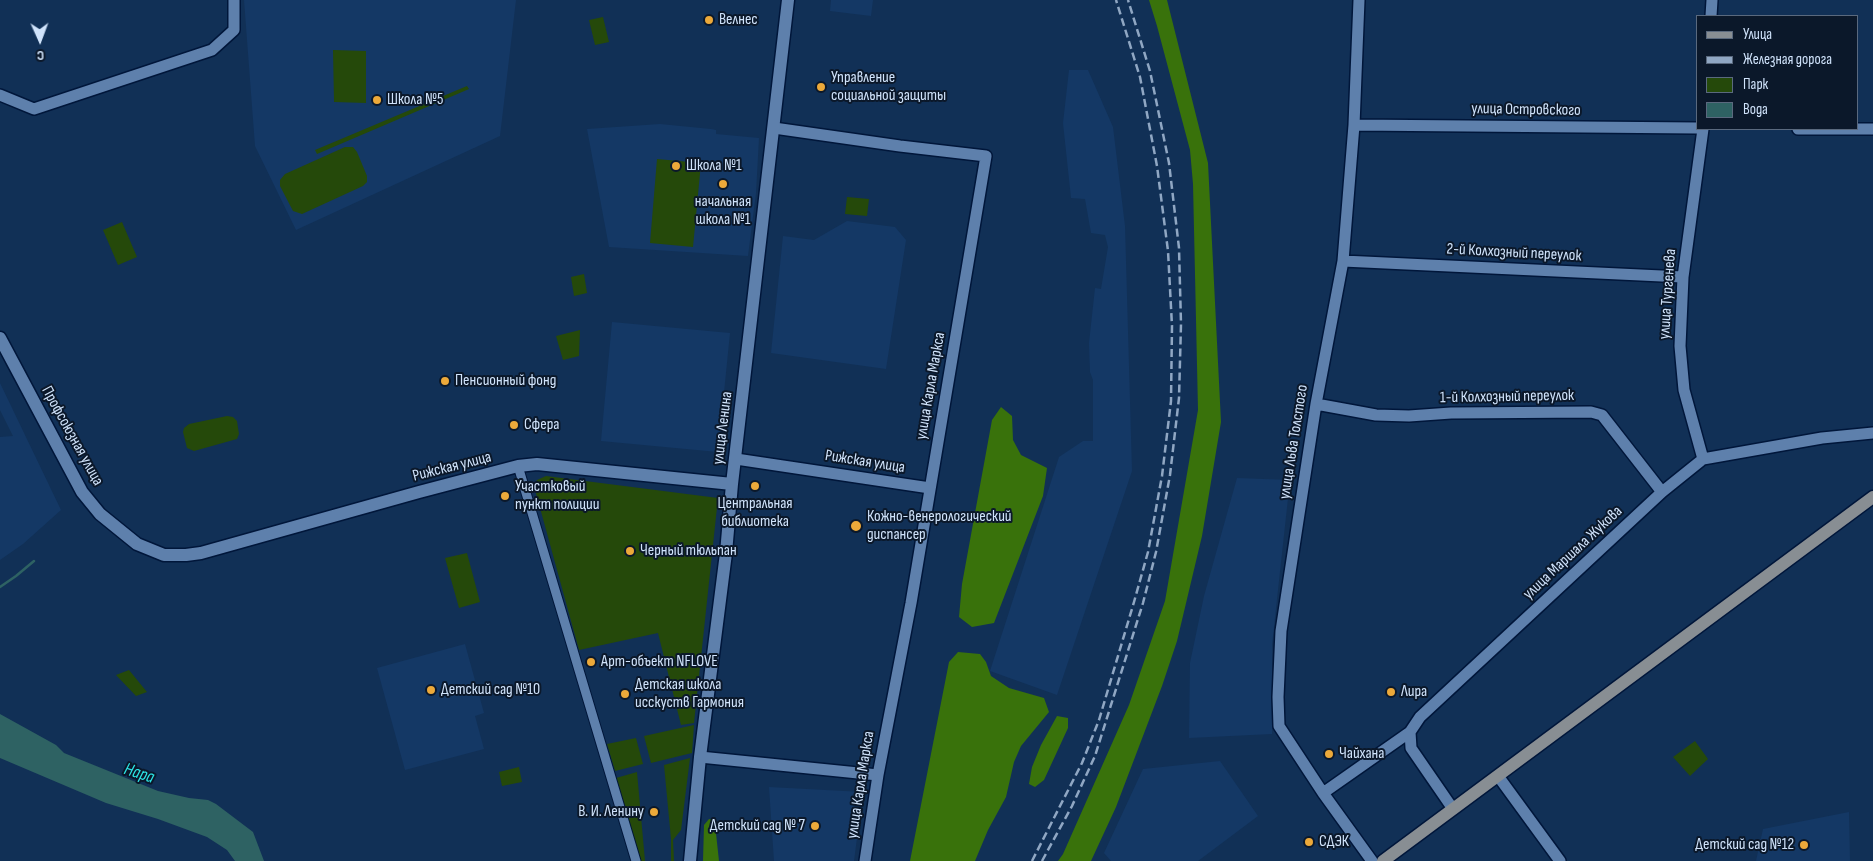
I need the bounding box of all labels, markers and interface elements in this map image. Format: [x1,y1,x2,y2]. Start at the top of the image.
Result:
place label: Велнес [719,10,758,30]
marker: Велнес [703,14,715,26]
north arrow [15,15,65,65]
legend [1696,15,1858,130]
text: Улица [1743,25,1772,44]
text: С [37,47,44,64]
text: Железная дорога [1743,50,1832,69]
place label: Управление социальной защиты [831,68,946,106]
text: Парк [1743,75,1768,94]
marker: Управление социальной защиты [815,81,827,93]
place label: Школа №5 [387,90,443,110]
marker: Школа №5 [371,94,383,106]
street label: улица Островского [1471,99,1581,121]
text: Вода [1743,100,1768,119]
place label: Школа №1 [686,156,742,176]
marker: Школа №1 [670,160,682,172]
marker: начальная школа №1 [717,178,729,190]
place label: начальная школа №1 [695,192,751,230]
street label: 2-й Колхозный переулок [1446,240,1582,266]
street label: улица Тургенева [1655,248,1681,340]
street label: улица Карла Маркса [912,331,950,441]
place label: Пенсионный фонд [455,371,556,391]
marker: Пенсионный фонд [439,375,451,387]
street label: Профсоюзная улица [37,383,107,489]
street label: улица Льва Толстого [1275,383,1313,501]
street label: 1-й Колхозный переулок [1440,386,1574,408]
street label: улица Ленина [709,390,737,466]
place label: Сфера [524,415,559,435]
marker: Сфера [508,419,520,431]
street label: Рижская улица [824,446,906,478]
street label: Рижская улица [411,448,493,486]
place label: Участковый пункт полиции [515,477,599,515]
marker: Центральная библиотека [749,480,761,492]
marker: Участковый пункт полиции [499,490,511,502]
place label: Центральная библиотека [717,494,793,532]
street label: улица Маршала Жукова [1519,502,1627,604]
place label: Кожно-венерологический диспансер [867,507,1012,545]
marker: Кожно-венерологический диспансер [849,519,863,533]
place label: Черный тюльпан [640,541,737,561]
marker: Черный тюльпан [624,545,636,557]
place label: Арт-объект NFLOVE [601,652,718,672]
marker: Арт-объект NFLOVE [585,656,597,668]
place label: Детская школа исскуств Гармония [635,675,744,713]
place label: Детский сад №10 [441,680,540,700]
place label: Лира [1401,682,1427,702]
marker: Детский сад №10 [425,684,437,696]
marker: Лира [1385,686,1397,698]
marker: Детская школа исскуств Гармония [619,688,631,700]
street label: улица Карла Маркса [843,730,879,840]
place label: Чайхана [1339,744,1384,764]
marker: Чайхана [1323,748,1335,760]
water label: Нара [121,759,157,789]
place label: В. И. Ленину [578,802,644,822]
marker: В. И. Ленину [648,806,660,818]
place label: Детский сад № 7 [710,816,805,836]
marker: Детский сад № 7 [809,820,821,832]
place label: СДЭК [1319,832,1349,852]
place label: Детский сад №12 [1695,835,1794,855]
marker: СДЭК [1303,836,1315,848]
marker: Детский сад №12 [1798,839,1810,851]

